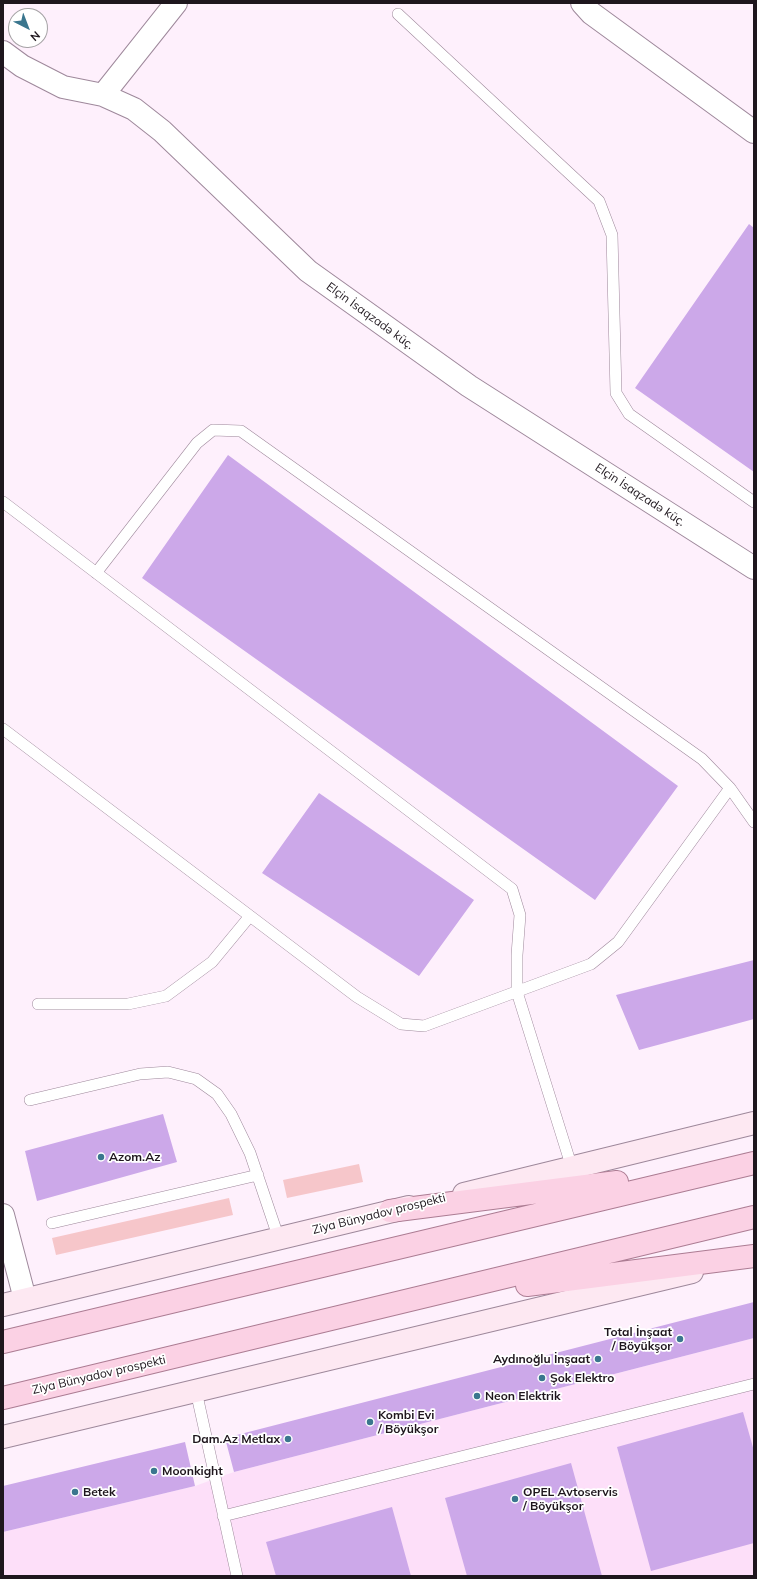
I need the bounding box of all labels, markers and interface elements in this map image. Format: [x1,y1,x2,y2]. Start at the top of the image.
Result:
north arrow [8,8,48,48]
text: N [28,28,43,44]
street label: Elçin İsaqzadə küç. [324,279,416,353]
street label: Elçin İsaqzadə küç. [592,461,688,529]
place label: Azom.Az [109,1150,161,1164]
marker: Azom.Az [96,1152,106,1162]
street label: Ziya Bünyadov prospekti [311,1190,447,1238]
place label: Total İnşaat / Böyükşor [604,1325,672,1353]
marker: Total İnşaat / Böyükşor [675,1334,685,1344]
place label: Aydınoğlu İnşaat [493,1352,590,1366]
street label: Ziya Bünyadov prospekti [31,1353,167,1397]
marker: Aydınoğlu İnşaat [593,1354,603,1364]
place label: Şok Elektro [550,1371,614,1385]
marker: Şok Elektro [537,1373,547,1383]
place label: Neon Elektrik [485,1389,561,1403]
marker: Neon Elektrik [472,1391,482,1401]
place label: Kombi Evi / Böyükşor [378,1408,438,1436]
marker: Kombi Evi / Böyükşor [365,1417,375,1427]
place label: Dam.Az Metlax [192,1432,280,1446]
marker: Dam.Az Metlax [283,1434,293,1444]
place label: Moonkight [162,1464,223,1478]
marker: Moonkight [149,1466,159,1476]
place label: Betek [83,1485,116,1499]
place label: OPEL Avtoservis / Böyükşor [523,1485,618,1513]
marker: Betek [70,1487,80,1497]
marker: OPEL Avtoservis / Böyükşor [510,1494,520,1504]

